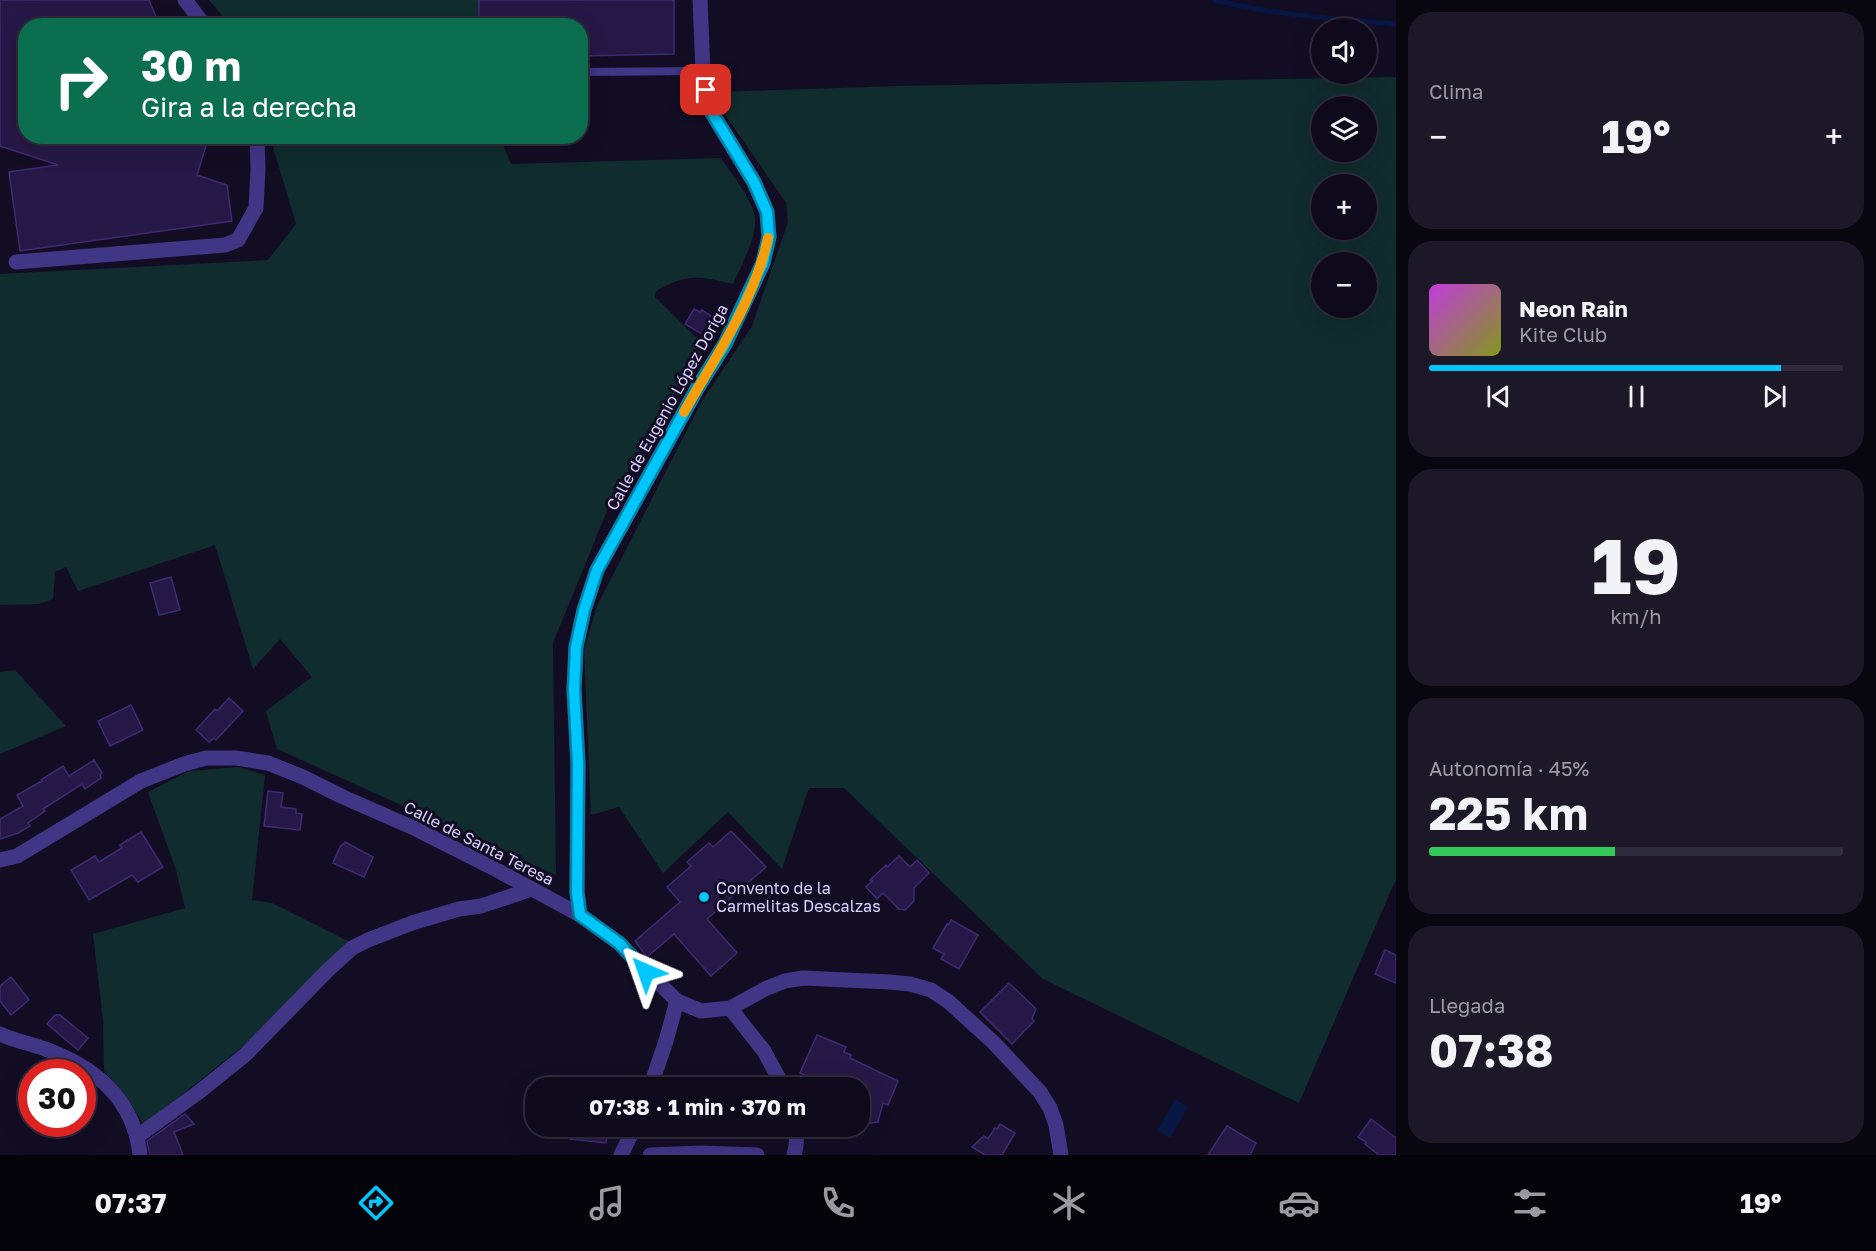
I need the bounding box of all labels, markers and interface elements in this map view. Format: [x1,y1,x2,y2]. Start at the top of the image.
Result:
map controls [1311,18,1377,318]
button: sound [1311,18,1377,84]
text: 30 m [141,40,241,90]
icon: right [42,42,120,120]
pin [680,64,731,115]
icon: arrive [689,73,722,106]
text: Clima [1429,79,1483,103]
text: Gira a la derecha [141,91,357,123]
button: layers [1311,96,1377,162]
text: 19° [1601,109,1671,163]
text: − [1429,117,1447,156]
text: + [1825,117,1843,156]
button: + [1311,174,1377,240]
button: − [1311,252,1377,318]
text: Neon Rain [1519,295,1628,322]
street label: Calle de Eugenio López Doriga [602,300,732,514]
text: Kite Club [1519,322,1607,346]
icon: previous [1482,380,1515,413]
icon: pause [1620,380,1653,413]
icon: next [1758,380,1791,413]
text: 19 [1591,518,1681,611]
text: km/h [1611,604,1661,628]
text: Autonomía · 45% [1429,756,1589,780]
text: 225 km [1429,786,1588,840]
street label: Calle de Santa Teresa [401,797,557,889]
place label: Convento de la Carmelitas Descalzas [716,878,881,916]
marker: Convento de la Carmelitas Descalzas [697,890,711,904]
position arrow [614,940,678,1004]
text: Llegada [1429,993,1505,1017]
text: 07:38 [1429,1023,1553,1077]
speed limit sign: 30 [18,1059,96,1137]
text: 07:38 · 1 min · 370 m [589,1093,806,1120]
icon: directions [355,1182,397,1224]
icon: music [586,1182,628,1224]
icon: phone [817,1182,859,1224]
icon: climate [1048,1182,1090,1224]
icon: car [1278,1182,1320,1224]
icon: filters [1509,1182,1551,1224]
text: 07:37 [94,1187,166,1219]
text: 19° [1740,1187,1782,1219]

